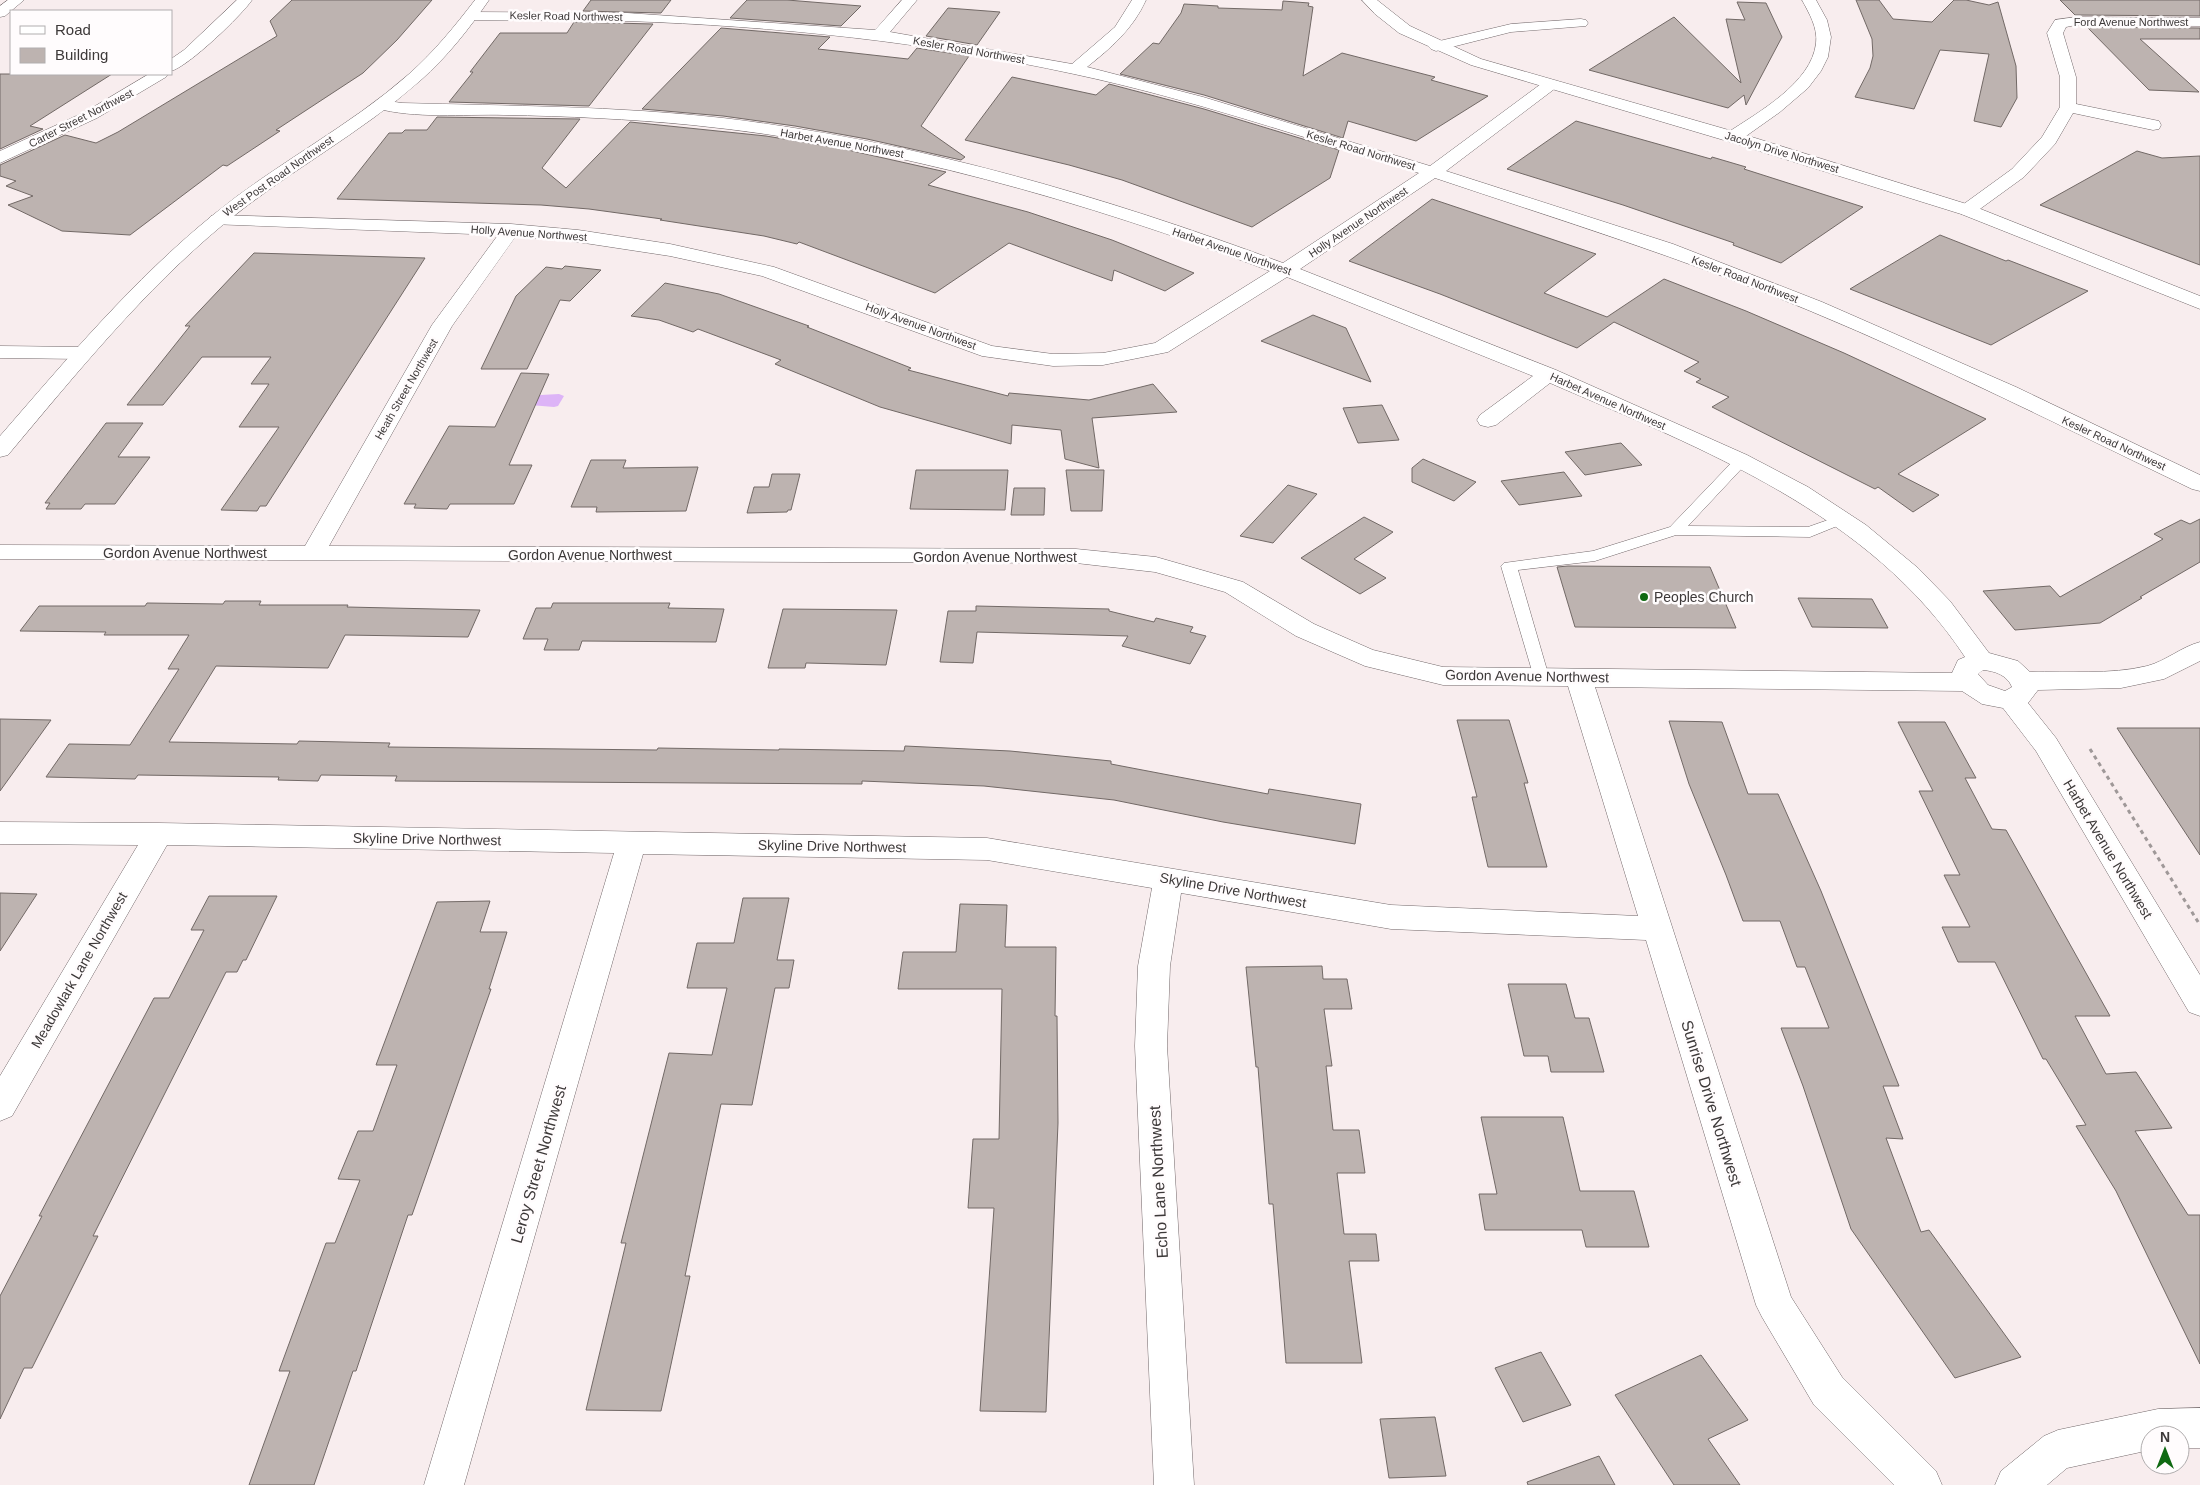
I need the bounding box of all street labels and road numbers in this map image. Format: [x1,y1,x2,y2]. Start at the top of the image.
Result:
street label: Kesler Road Northwest [509,9,623,23]
street label: Ford Avenue Northwest [2074,16,2188,28]
street label: Kesler Road Northwest [912,34,1026,66]
street label: Carter Street Northwest [27,86,135,150]
street label: Harbet Avenue Northwest [779,126,905,160]
street label: Kesler Road Northwest [1305,128,1417,172]
street label: Jacolyn Drive Northwest [1724,129,1840,175]
street label: West Post Road Northwest [221,133,335,219]
street label: Holly Avenue Northwest [1306,184,1410,260]
street label: Holly Avenue Northwest [470,223,588,243]
street label: Harbet Avenue Northwest [1171,225,1293,277]
street label: Kesler Road Northwest [1690,253,1800,305]
street label: Holly Avenue Northwest [864,300,978,352]
street label: Heath Street Northwest [372,336,440,442]
street label: Harbet Avenue Northwest [1548,370,1668,432]
street label: Kesler Road Northwest [2060,414,2168,472]
street label: Gordon Avenue Northwest [103,545,267,561]
street label: Gordon Avenue Northwest [508,547,672,563]
street label: Gordon Avenue Northwest [913,549,1077,565]
street label: Gordon Avenue Northwest [1445,667,1609,685]
street label: Harbet Avenue Northwest [2060,777,2156,921]
street label: Skyline Drive Northwest [353,830,502,848]
street label: Skyline Drive Northwest [758,837,907,855]
street label: Skyline Drive Northwest [1158,869,1308,911]
street label: Meadowlark Lane Northwest [28,889,130,1051]
street label: Sunrise Drive Northwest [1678,1018,1745,1189]
street label: Leroy Street Northwest [508,1083,569,1245]
street label: Echo Lane Northwest [1146,1105,1171,1259]

